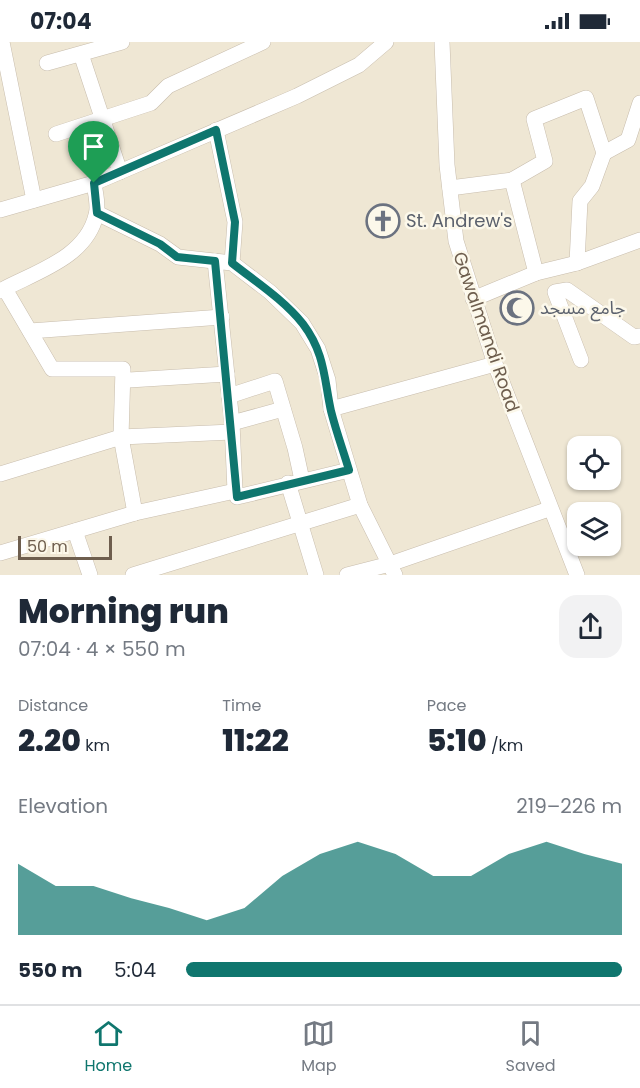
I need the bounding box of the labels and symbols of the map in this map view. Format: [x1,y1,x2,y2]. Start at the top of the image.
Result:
pin [68,121,119,183]
church icon: St. Andrew's [365,203,401,239]
place label: St. Andrew's [406,208,512,233]
street label: Gawalmandi Road [447,248,526,415]
mosque icon: جامع مسجد [499,290,535,326]
place label: جامع مسجد [540,295,625,322]
scale bar [18,533,112,560]

